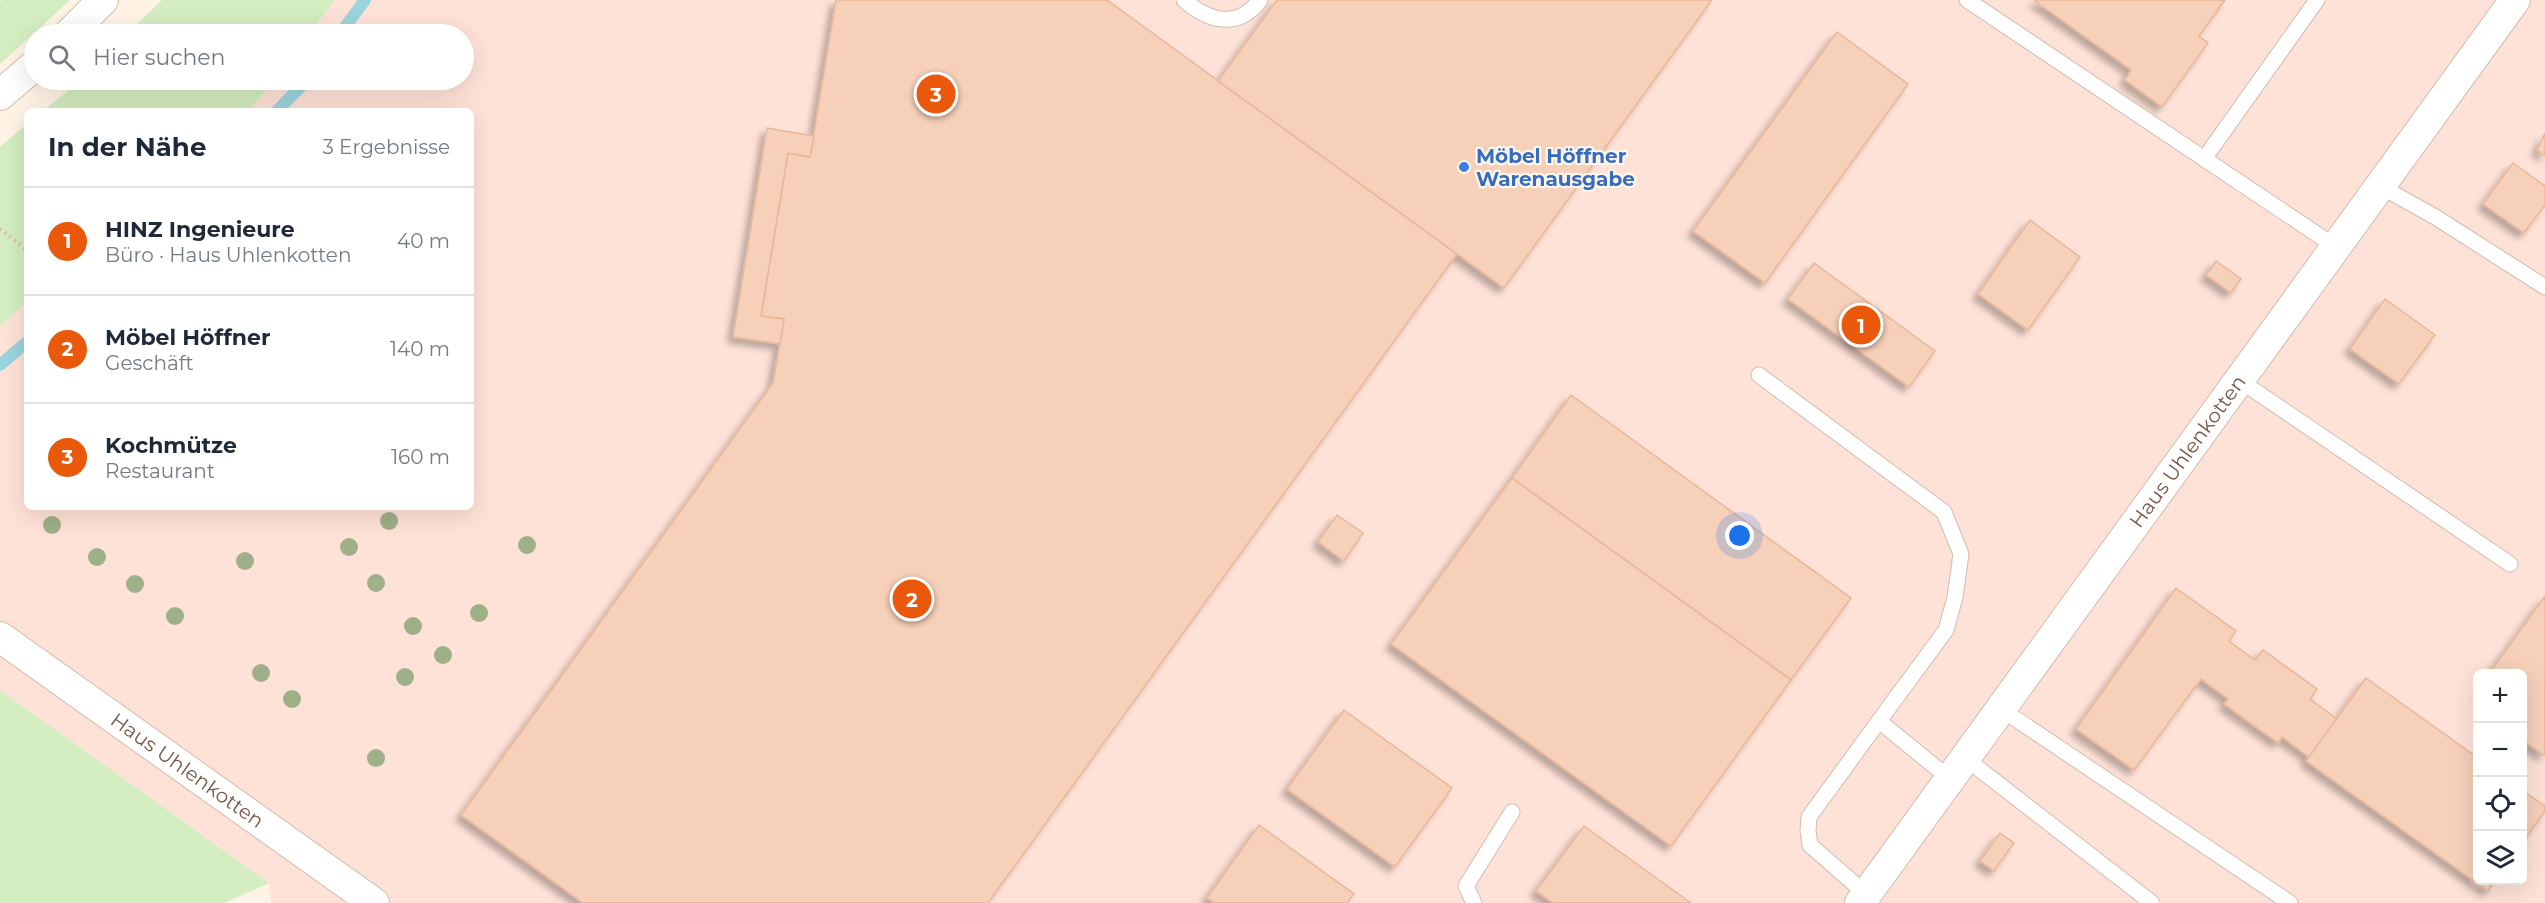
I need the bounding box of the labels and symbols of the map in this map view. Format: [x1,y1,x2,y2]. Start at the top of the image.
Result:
pin: 3 [916,72,956,116]
place label: Möbel Höffner Warenausgabe [1476,144,1635,191]
marker: Möbel Höffner Warenausgabe [1457,160,1471,174]
pin: 1 [1842,302,1880,348]
street label: Haus Uhlenkotten [2124,371,2251,532]
your location [1725,521,1754,550]
pin: 2 [892,576,932,622]
street label: Haus Uhlenkotten [106,708,269,833]

